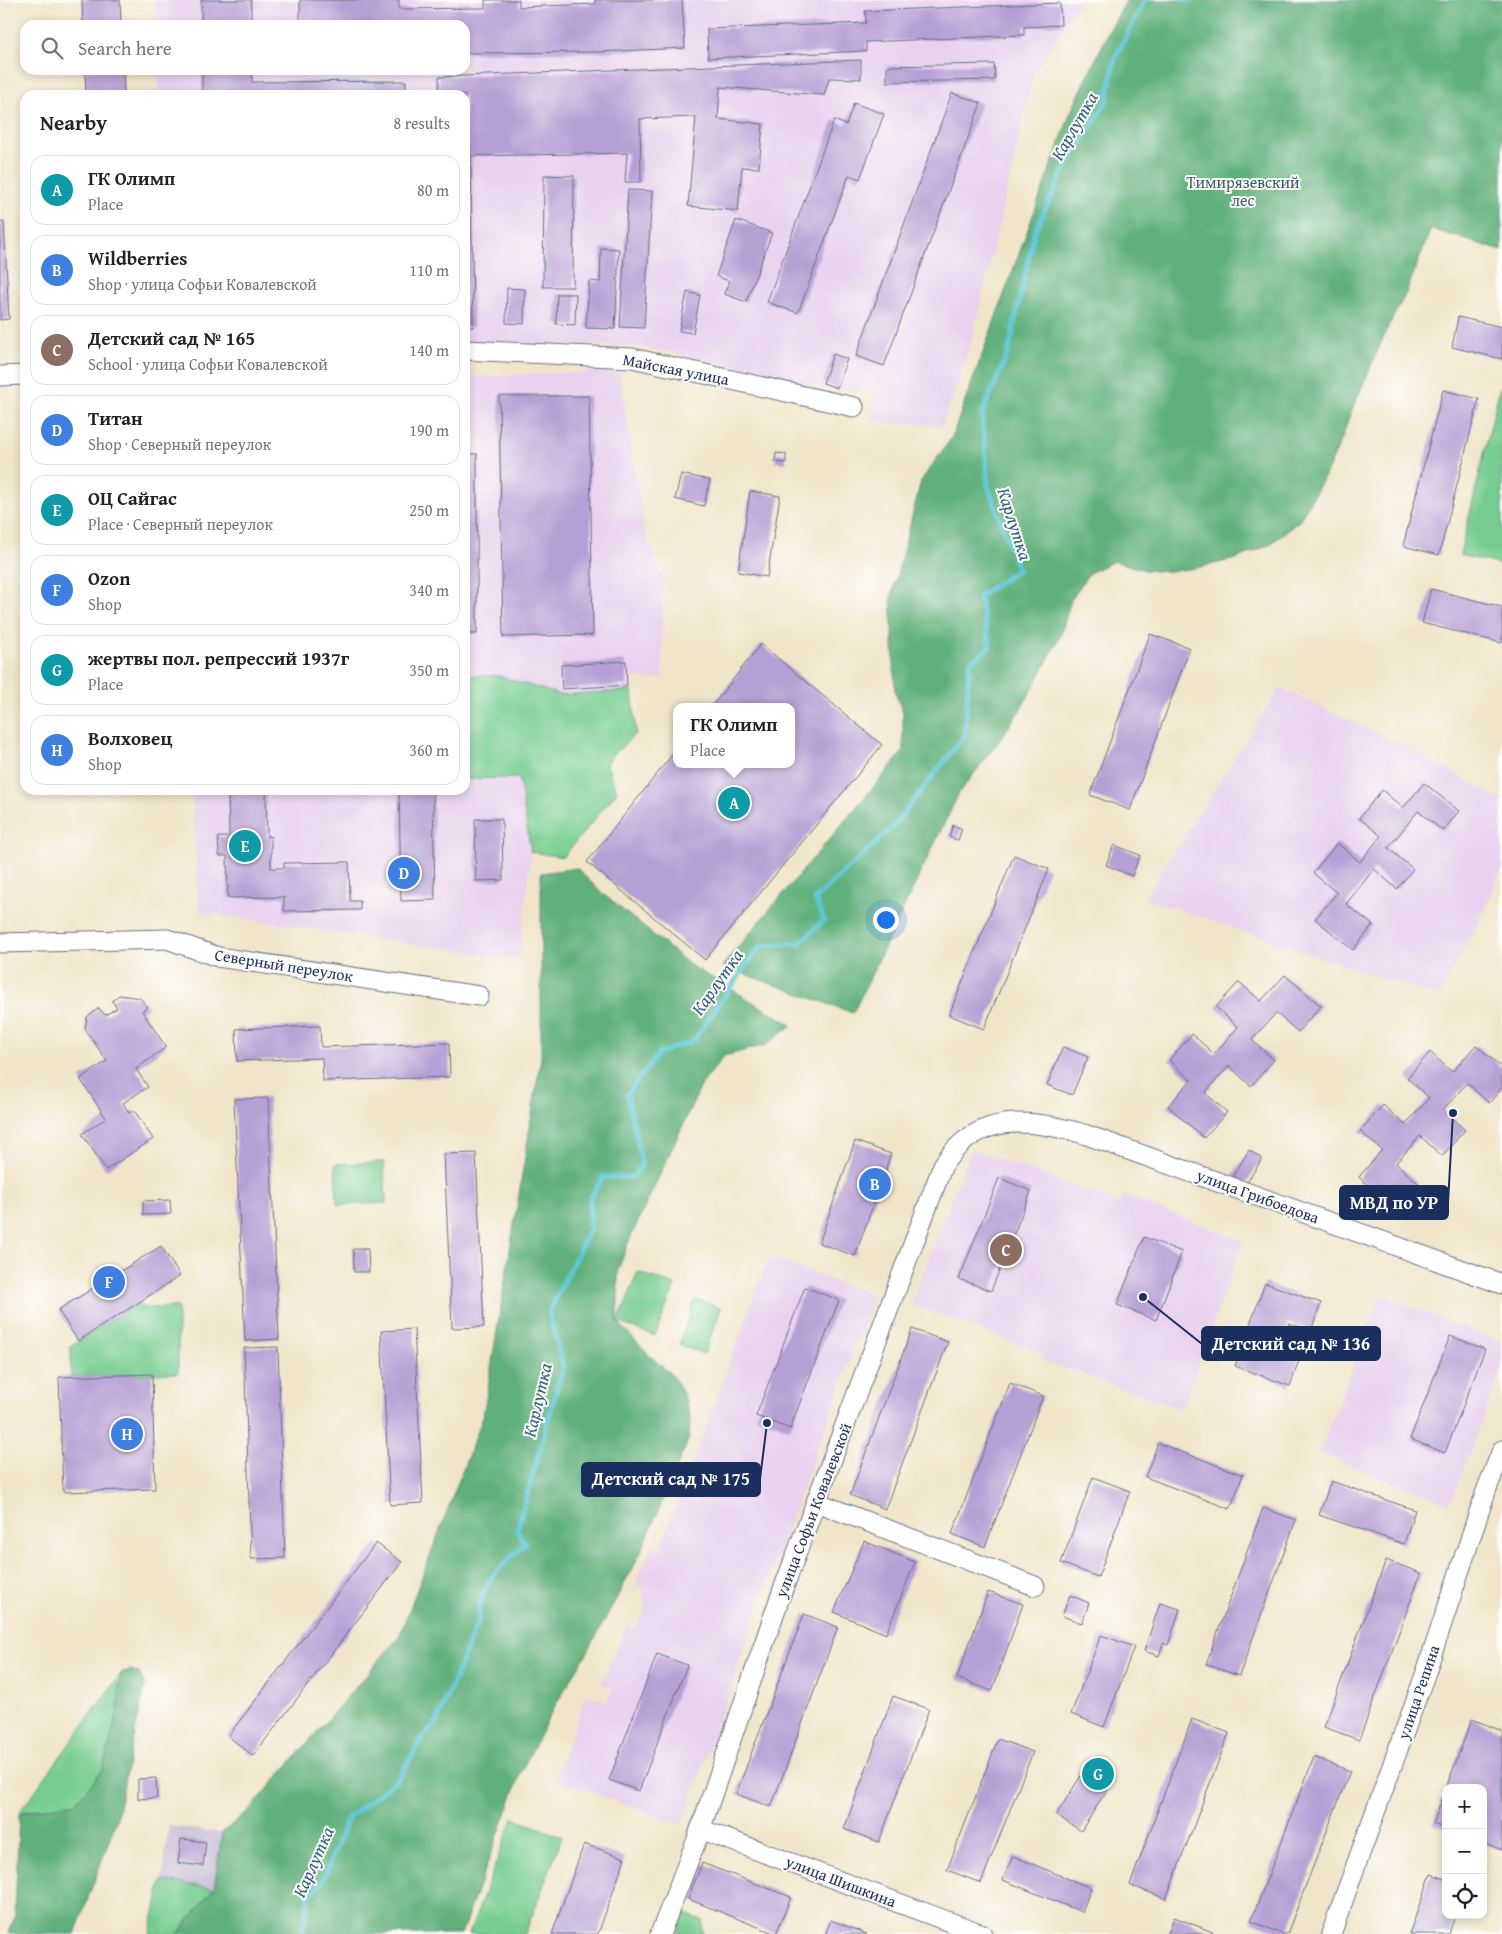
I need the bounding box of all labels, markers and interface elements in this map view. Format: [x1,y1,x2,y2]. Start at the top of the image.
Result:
search box [20,20,470,75]
icon: search [38,34,66,62]
text: Search here [78,34,172,62]
water label: Карлутка [1044,86,1105,165]
text: Nearby [40,107,107,138]
text: 8 results [393,111,450,135]
text: ГК Олимп [88,164,175,192]
park label: Тимирязевский лес [1187,170,1300,212]
text: A [52,178,62,202]
text: 80 m [417,178,449,202]
text: Place [88,192,123,216]
text: Wildberries [88,244,187,272]
text: B [52,258,62,282]
text: 110 m [409,258,449,282]
text: Shop · улица Софьи Ковалевской [88,272,317,296]
text: Детский сад № 165 [88,324,255,352]
text: C [52,338,62,362]
text: 140 m [409,338,449,362]
street label: Майская улица [621,347,731,391]
text: School · улица Софьи Ковалевской [88,352,328,376]
text: Титан [88,404,143,432]
text: D [52,418,62,442]
text: 190 m [409,418,449,442]
text: Shop · Северный переулок [88,432,271,456]
text: ОЦ Сайгас [88,484,177,512]
water label: Карлутка [991,484,1040,564]
text: E [53,498,61,522]
text: 250 m [409,498,449,522]
text: Place · Северный переулок [88,512,273,536]
text: Ozon [88,564,130,592]
text: F [53,578,61,602]
text: 340 m [409,578,449,602]
text: Shop [88,592,122,616]
text: жертвы пол. репрессий 1937г [88,644,349,672]
text: G [52,658,62,682]
text: 350 m [409,658,449,682]
text: Place [88,672,123,696]
popup [673,703,795,768]
text: ГК Олимп [690,710,778,738]
text: Волховец [88,724,172,752]
text: H [51,738,63,762]
text: 360 m [409,738,449,762]
text: Place [690,738,726,762]
text: Shop [88,752,122,776]
pin: A [718,784,750,822]
pin: E [229,827,261,865]
pin: D [388,854,420,892]
your location [873,907,899,933]
street label: Северный переулок [213,942,356,988]
water label: Карлутка [684,943,750,1020]
street label: улица Грибоедова [1192,1162,1323,1229]
pin: B [859,1165,891,1203]
callout: МВД по УР [1340,1186,1448,1219]
text: МВД по УР [1350,1189,1438,1216]
pin: C [990,1231,1022,1269]
pin: F [93,1263,125,1301]
callout: Детский сад № 136 [1202,1327,1380,1360]
text: Детский сад № 136 [1211,1330,1370,1357]
water label: Карлутка [515,1360,559,1440]
pin: H [111,1415,143,1453]
street label: улица Софьи Ковалевской [768,1419,858,1602]
callout: Детский сад № 175 [582,1463,760,1496]
text: Детский сад № 175 [591,1465,750,1492]
street label: улица Репина [1390,1641,1445,1743]
pin: G [1082,1755,1114,1793]
map controls [1442,1784,1487,1919]
button: + [1442,1784,1487,1829]
water label: Карлутка [285,1822,341,1902]
button: − [1442,1829,1487,1874]
street label: улица Шишкина [781,1849,900,1913]
button: locate [1442,1874,1487,1919]

